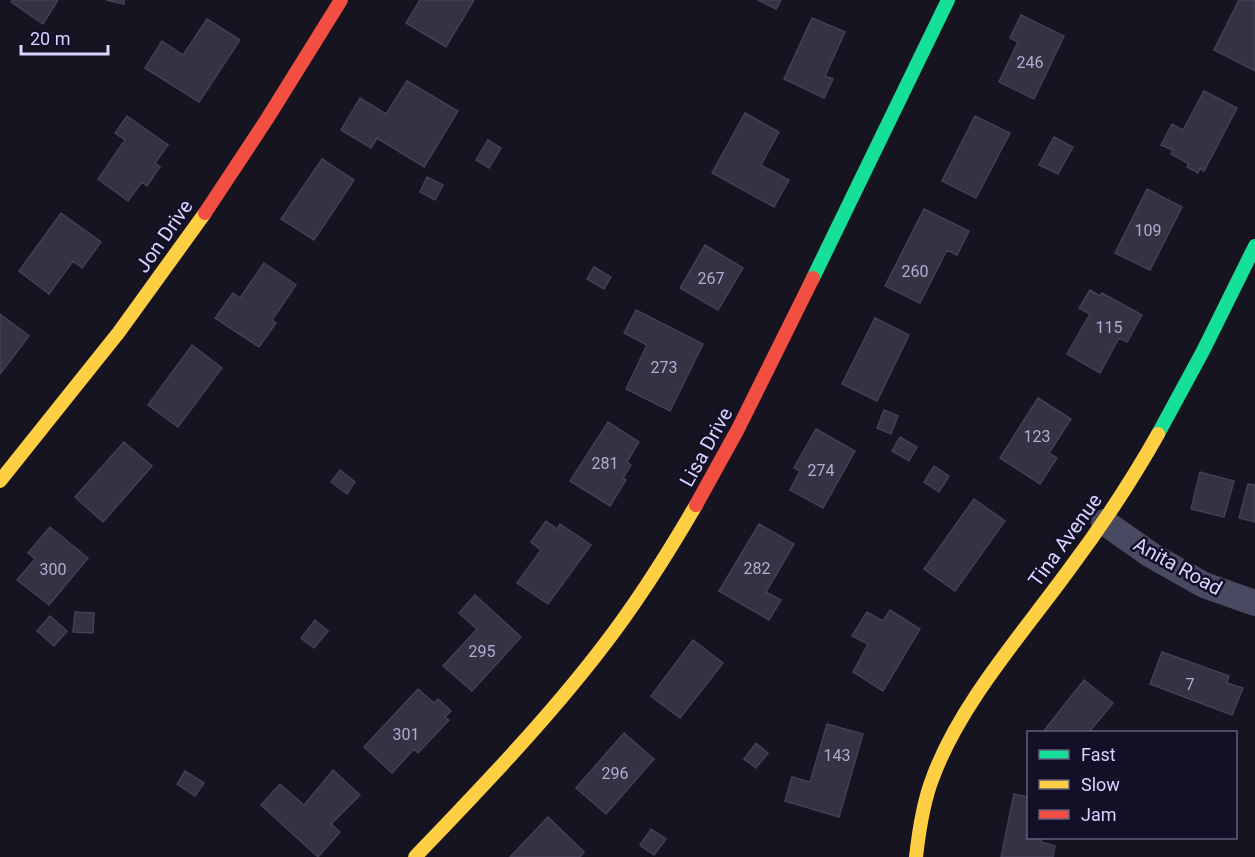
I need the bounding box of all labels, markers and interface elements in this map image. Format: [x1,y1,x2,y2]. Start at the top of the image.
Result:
scale bar [21,18,108,56]
text: 20 m [30,28,70,49]
house number: 246 [1017,53,1043,72]
street label: Jon Drive [130,195,198,277]
house number: 109 [1135,221,1161,240]
house number: 260 [902,262,928,281]
house number: 267 [698,269,724,288]
house number: 115 [1096,318,1122,337]
house number: 273 [651,358,677,377]
street label: Lisa Drive [674,403,738,491]
house number: 123 [1024,427,1050,446]
house number: 281 [592,454,618,473]
house number: 274 [808,461,834,480]
street label: Tina Avenue [1023,489,1107,591]
street label: Anita Road [1130,532,1226,600]
house number: 282 [744,559,770,578]
house number: 300 [40,560,66,579]
house number: 295 [469,642,495,661]
house number: 7 [1186,675,1195,694]
house number: 301 [393,725,419,744]
legend [1027,731,1237,839]
text: Fast [1081,744,1116,765]
house number: 143 [824,746,850,765]
house number: 296 [602,764,628,783]
text: Slow [1081,774,1120,795]
text: Jam [1081,804,1117,825]

